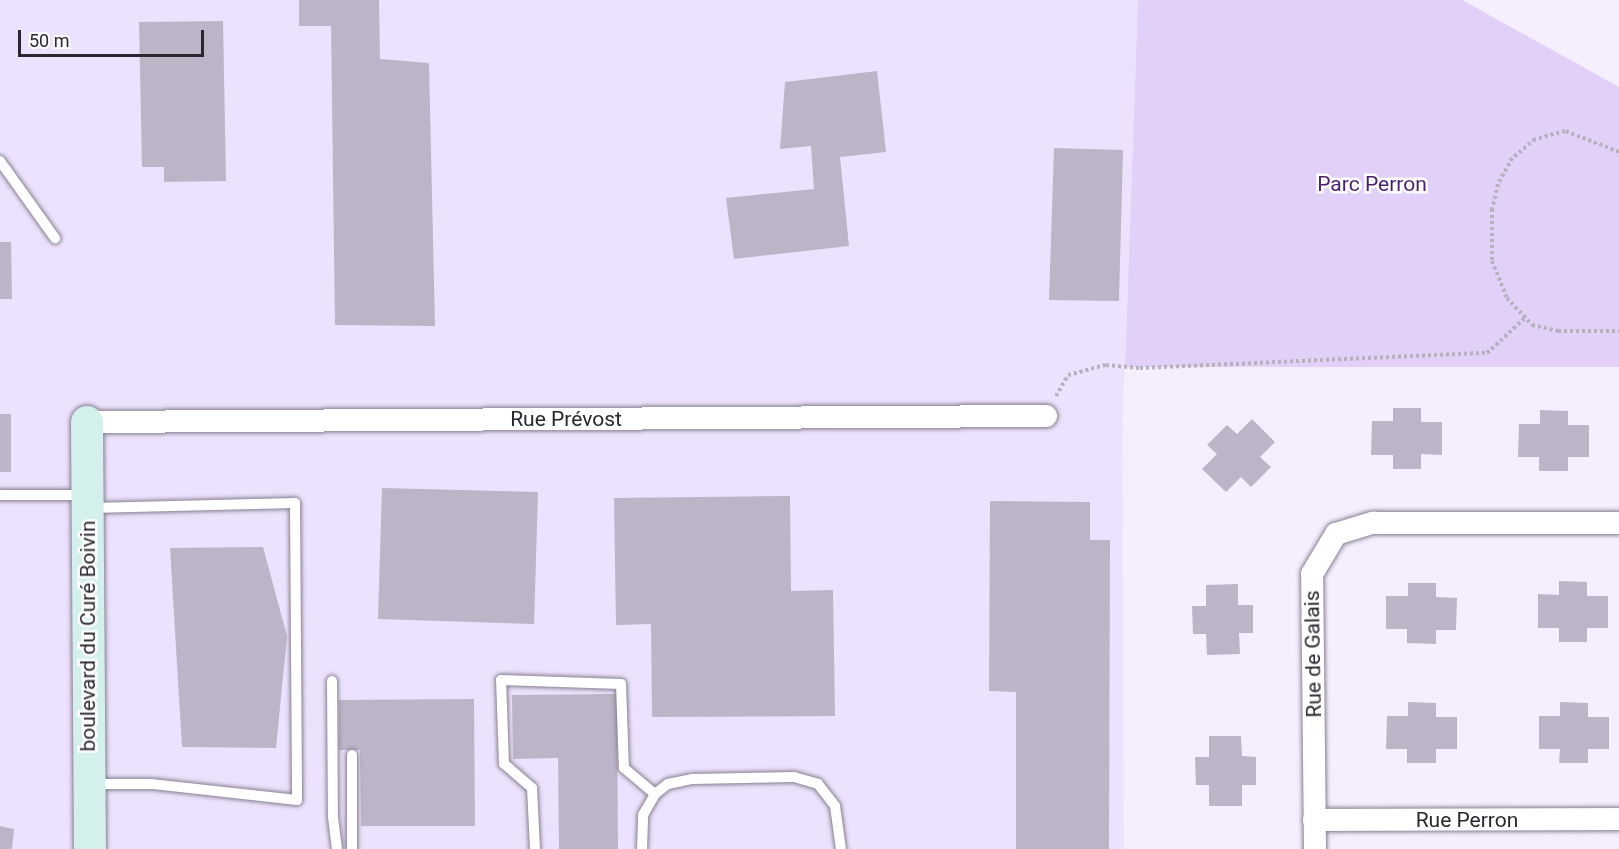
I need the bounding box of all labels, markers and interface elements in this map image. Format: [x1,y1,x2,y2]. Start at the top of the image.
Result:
scale bar [21,18,207,56]
text: 50 m [29,30,69,51]
park label: Parc Perron [1317,171,1427,197]
street label: Rue Prévost [510,406,622,432]
street label: boulevard du Curé Boivin [75,520,101,752]
street label: Rue de Galais [1299,590,1327,718]
street label: Rue Perron [1416,807,1518,833]

